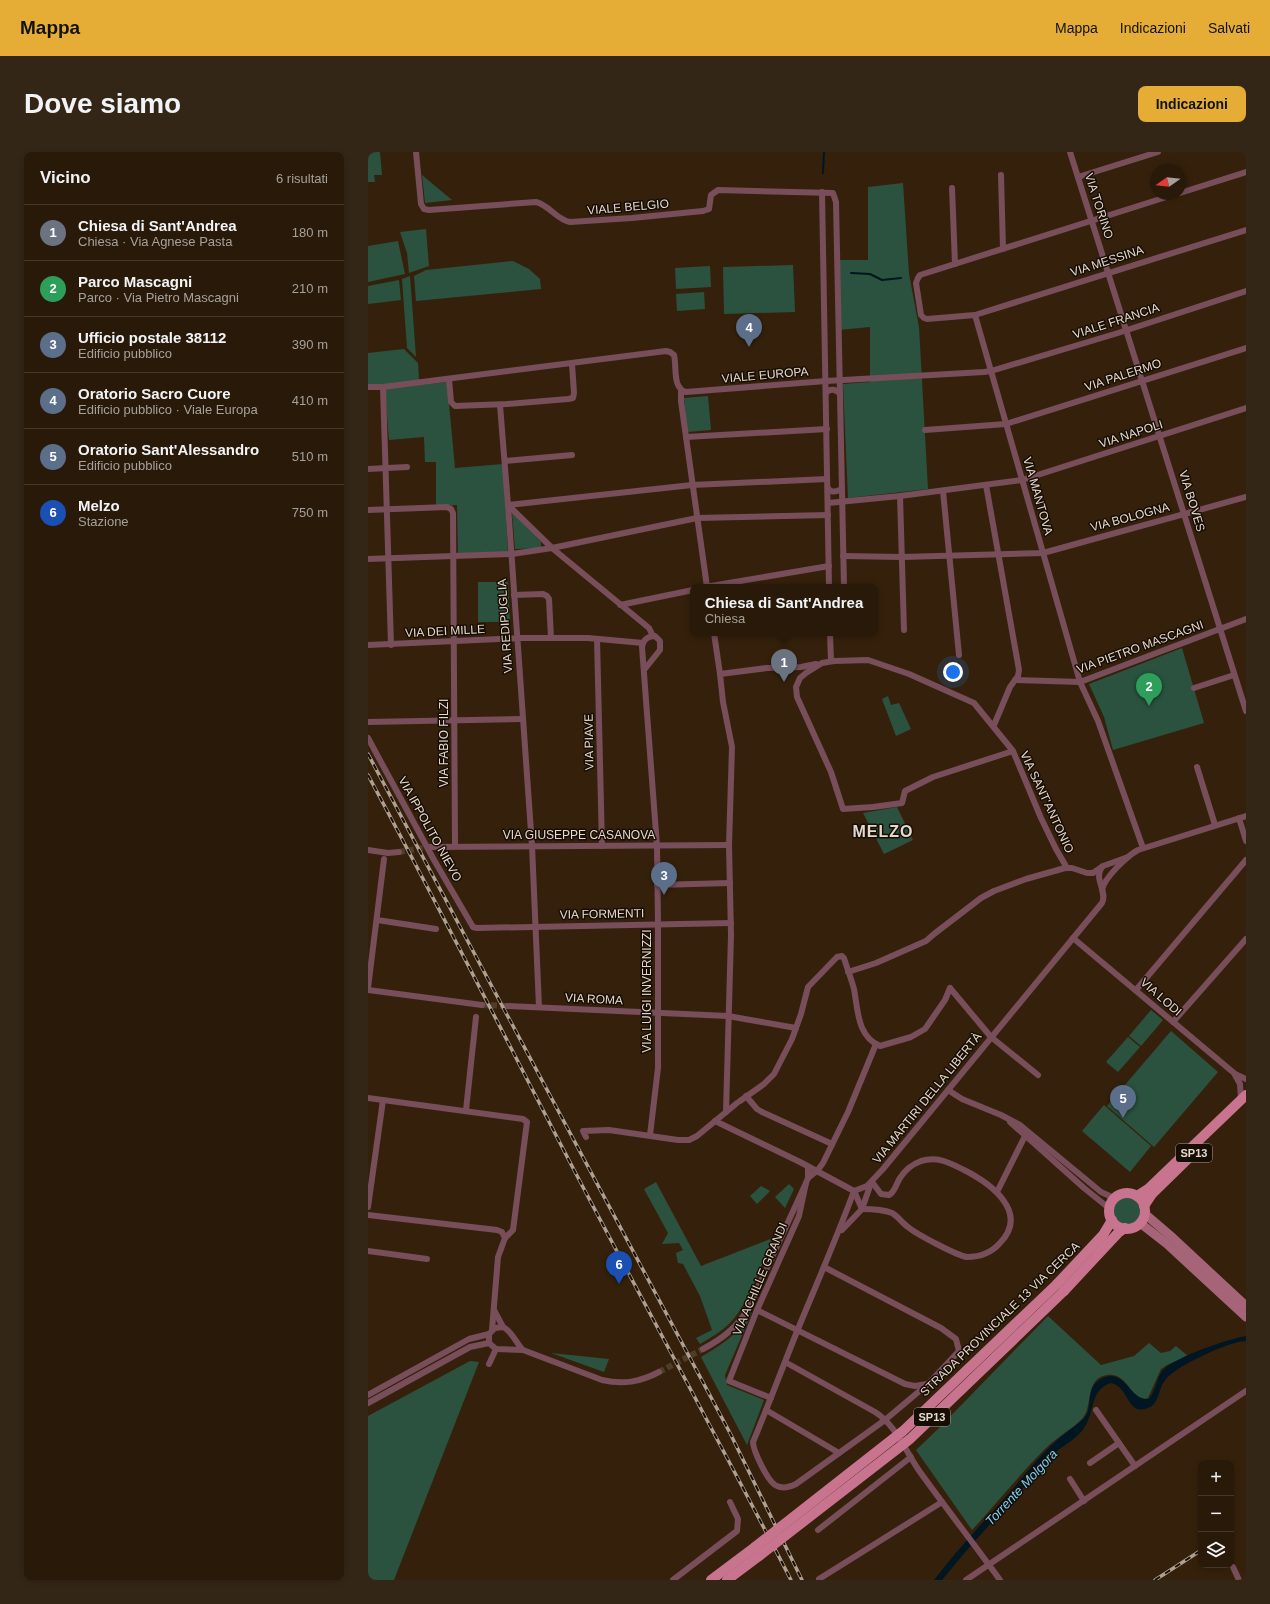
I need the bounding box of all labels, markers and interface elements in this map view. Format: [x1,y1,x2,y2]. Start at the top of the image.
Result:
text: Mappa [20,17,80,38]
text: Mappa [1055,20,1098,36]
text: Indicazioni [1120,20,1186,36]
text: Salvati [1208,20,1250,36]
button: Indicazioni [1138,86,1246,122]
text: Dove siamo [24,88,181,119]
north arrow [1150,164,1186,200]
text: Vicino [40,168,91,187]
text: 6 risultati [276,171,328,186]
street label: VIA TORINO [1082,171,1116,241]
street label: VIALE BELGIO [587,196,669,218]
text: Chiesa di Sant'Andrea [78,217,237,234]
text: 1 [49,225,57,240]
text: 180 m [292,225,328,240]
text: Chiesa · Via Agnese Pasta [78,234,232,249]
street label: VIA MESSINA [1069,243,1145,279]
text: Parco Mascagni [78,273,192,290]
text: 2 [49,281,57,296]
text: 210 m [292,281,328,296]
text: Parco · Via Pietro Mascagni [78,290,239,305]
street label: VIALE FRANCIA [1071,300,1161,342]
pin: 4 [736,314,762,347]
text: Ufficio postale 38112 [78,329,226,346]
text: 3 [49,337,57,352]
text: 390 m [292,337,328,352]
text: Edificio pubblico [78,346,172,361]
street label: VIA PALERMO [1083,356,1163,394]
street label: VIALE EUROPA [721,364,809,386]
text: Oratorio Sacro Cuore [78,385,231,402]
text: 4 [49,393,57,408]
text: 410 m [292,393,328,408]
text: Edificio pubblico · Viale Europa [78,402,258,417]
street label: VIA NAPOLI [1097,417,1165,451]
text: Oratorio Sant'Alessandro [78,441,259,458]
text: 5 [49,449,57,464]
text: 510 m [292,449,328,464]
street label: VIA MANTOVA [1020,455,1056,537]
text: Edificio pubblico [78,458,172,473]
street label: VIA BOVES [1176,469,1208,533]
text: Melzo [78,497,120,514]
street label: VIA BOLOGNA [1089,500,1171,534]
text: 6 [49,505,57,520]
text: 750 m [292,505,328,520]
text: Stazione [78,514,129,529]
street label: VIA REDIPUGLIA [495,578,515,674]
popup [690,584,878,636]
text: Chiesa di Sant'Andrea [705,594,863,611]
text: Chiesa [705,611,745,626]
street label: VIA PIETRO MASCAGNI [1075,618,1205,676]
street label: VIA DEI MILLE [405,622,485,640]
pin: 1 [771,649,797,682]
your location [943,662,963,682]
pin: 2 [1136,673,1162,706]
street label: VIA FABIO FILZI [437,699,451,787]
street label: VIA PIAVE [582,714,596,770]
street label: VIA SANT'ANTONIO [1017,749,1077,855]
street label: VIA IPPOLITO NIEVO [395,774,465,884]
district label: MELZO [853,823,914,840]
street label: VIA GIUSEPPE CASANOVA [503,828,655,842]
pin: 3 [651,862,677,895]
street label: VIA FORMENTI [560,906,644,922]
street label: VIA LUIGI INVERNIZZI [640,929,654,1053]
street label: VIA LODI [1138,975,1184,1019]
street label: VIA ROMA [565,990,623,1008]
street label: VIA MARTIRI DELLA LIBERTÀ [869,1029,984,1167]
pin: 5 [1110,1085,1136,1118]
road number: SP13 [1176,1144,1212,1162]
street label: VIA ACHILLE GRANDI [730,1220,790,1338]
street label: STRADA PROVINCIALE 13 VIA CERCA [917,1239,1083,1399]
pin: 6 [606,1251,632,1284]
road number: SP13 [914,1408,950,1426]
water label: Torrente Molgora [982,1446,1060,1528]
map controls [1198,1460,1234,1568]
button: + [1198,1460,1234,1496]
button: − [1198,1496,1234,1532]
button: layers [1198,1532,1234,1568]

